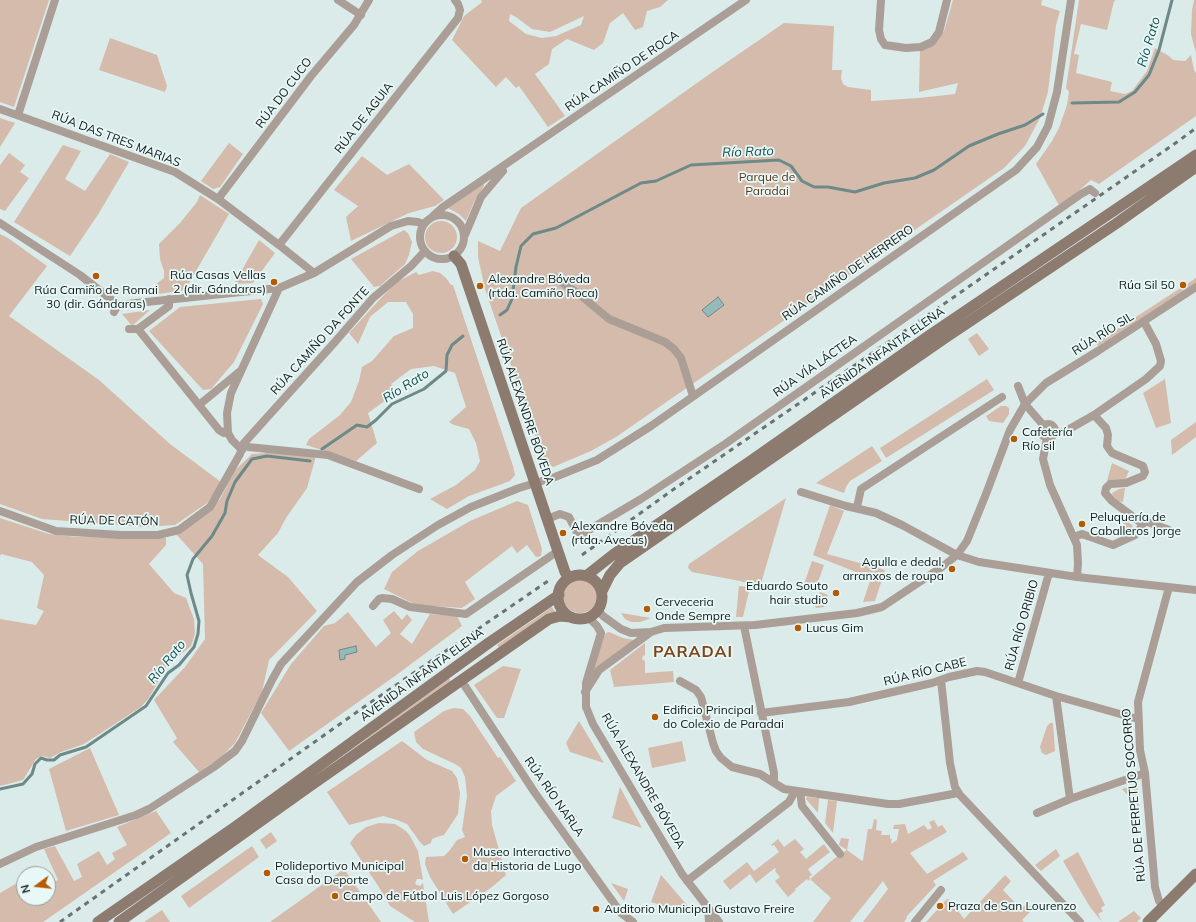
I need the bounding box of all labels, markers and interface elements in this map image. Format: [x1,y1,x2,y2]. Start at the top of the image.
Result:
water label: Río Rato [1134,15,1164,69]
street label: RÚA CAMIÑO DE ROCA [562,28,682,114]
street label: RÚA DO CUCO [253,55,315,131]
street label: RÚA DE AGUIA [332,80,396,156]
street label: RÚA DAS TRES MARIAS [49,108,183,170]
water label: Río Rato [722,143,774,161]
park label: Parque de Paradai [739,170,795,198]
street label: RÚA CAMIÑO DE HERRERO [780,222,916,324]
place label: Rúa Casas Vellas 2 (dir. Gándaras) [170,268,266,296]
marker: Rúa Camiño de Romai 30 (dir. Gándaras) [91,271,101,281]
place label: Alexandre Bóveda (rtda. Camiño Roca) [488,272,598,300]
marker: Rúa Casas Vellas 2 (dir. Gándaras) [269,277,279,287]
place label: Rúa Sil 50 [1119,278,1175,292]
marker: Rúa Sil 50 [1178,280,1188,290]
marker: Alexandre Bóveda (rtda. Camiño Roca) [475,281,485,291]
place label: Rúa Camiño de Romai 30 (dir. Gándaras) [34,283,158,311]
street label: RÚA CAMIÑO DA FONTE [268,284,372,398]
street label: AVENIDA INFANTA ELENA [817,304,947,402]
street label: RÚA RÍO SIL [1070,309,1136,359]
street label: RÚA VÍA LÁCTEA [771,332,859,400]
street label: RÚA ALEXANDRE BÓVEDA [493,337,557,487]
water label: Río Rato [380,366,432,406]
place label: Cafetería Río sil [1022,425,1073,453]
marker: Cafetería Río sil [1009,434,1019,444]
place label: Peluquería de Caballeros Jorge [1090,510,1181,538]
street label: RÚA DE CATÓN [69,513,159,529]
place label: Alexandre Bóveda (rtda. Avecus) [571,519,673,547]
marker: Peluquería de Caballeros Jorge [1077,519,1087,529]
marker: Alexandre Bóveda (rtda. Avecus) [558,528,568,538]
place label: Agulla e dedal, arranxos de roupa [842,555,944,583]
marker: Agulla e dedal, arranxos de roupa [947,564,957,574]
street label: RÚA RÍO ORIBIO [1002,578,1042,672]
place label: Eduardo Souto hair studio [746,579,828,607]
marker: Eduardo Souto hair studio [831,588,841,598]
place label: Cerveceria Onde Sempre [655,595,731,623]
marker: Cerveceria Onde Sempre [642,604,652,614]
place label: Lucus Gim [806,621,863,635]
marker: Lucus Gim [793,623,803,633]
street label: AVENIDA INFANTA ELENA [357,625,487,725]
water label: Río Rato [145,637,189,687]
district label: PARADAI [653,642,733,662]
street label: RÚA RÍO CABE [882,655,968,689]
place label: Edificio Principal do Colexio de Paradai [663,703,784,731]
street label: RÚA DE PERPETUO SOCORRO [1119,708,1149,882]
street label: RÚA ALEXANDRE BÓVEDA [598,711,688,851]
marker: Edificio Principal do Colexio de Paradai [650,712,660,722]
street label: RÚA RÍO NARLA [521,754,587,840]
place label: Museo Interactivo da Historia de Lugo [473,845,581,873]
marker: Museo Interactivo da Historia de Lugo [460,854,470,864]
place label: Polideportivo Municipal Casa do Deporte [275,859,404,887]
north arrow [16,866,56,906]
marker: Polideportivo Municipal Casa do Deporte [262,868,272,878]
text: N [18,883,33,895]
place label: Campo de Fútbol Luis López Gorgoso [343,889,549,903]
marker: Campo de Fútbol Luis López Gorgoso [330,891,340,901]
place label: Praza de San Lourenzo [948,899,1076,913]
marker: Praza de San Lourenzo [935,901,945,911]
place label: Auditorio Municipal Gustavo Freire [604,902,795,916]
marker: Auditorio Municipal Gustavo Freire [591,904,601,914]

